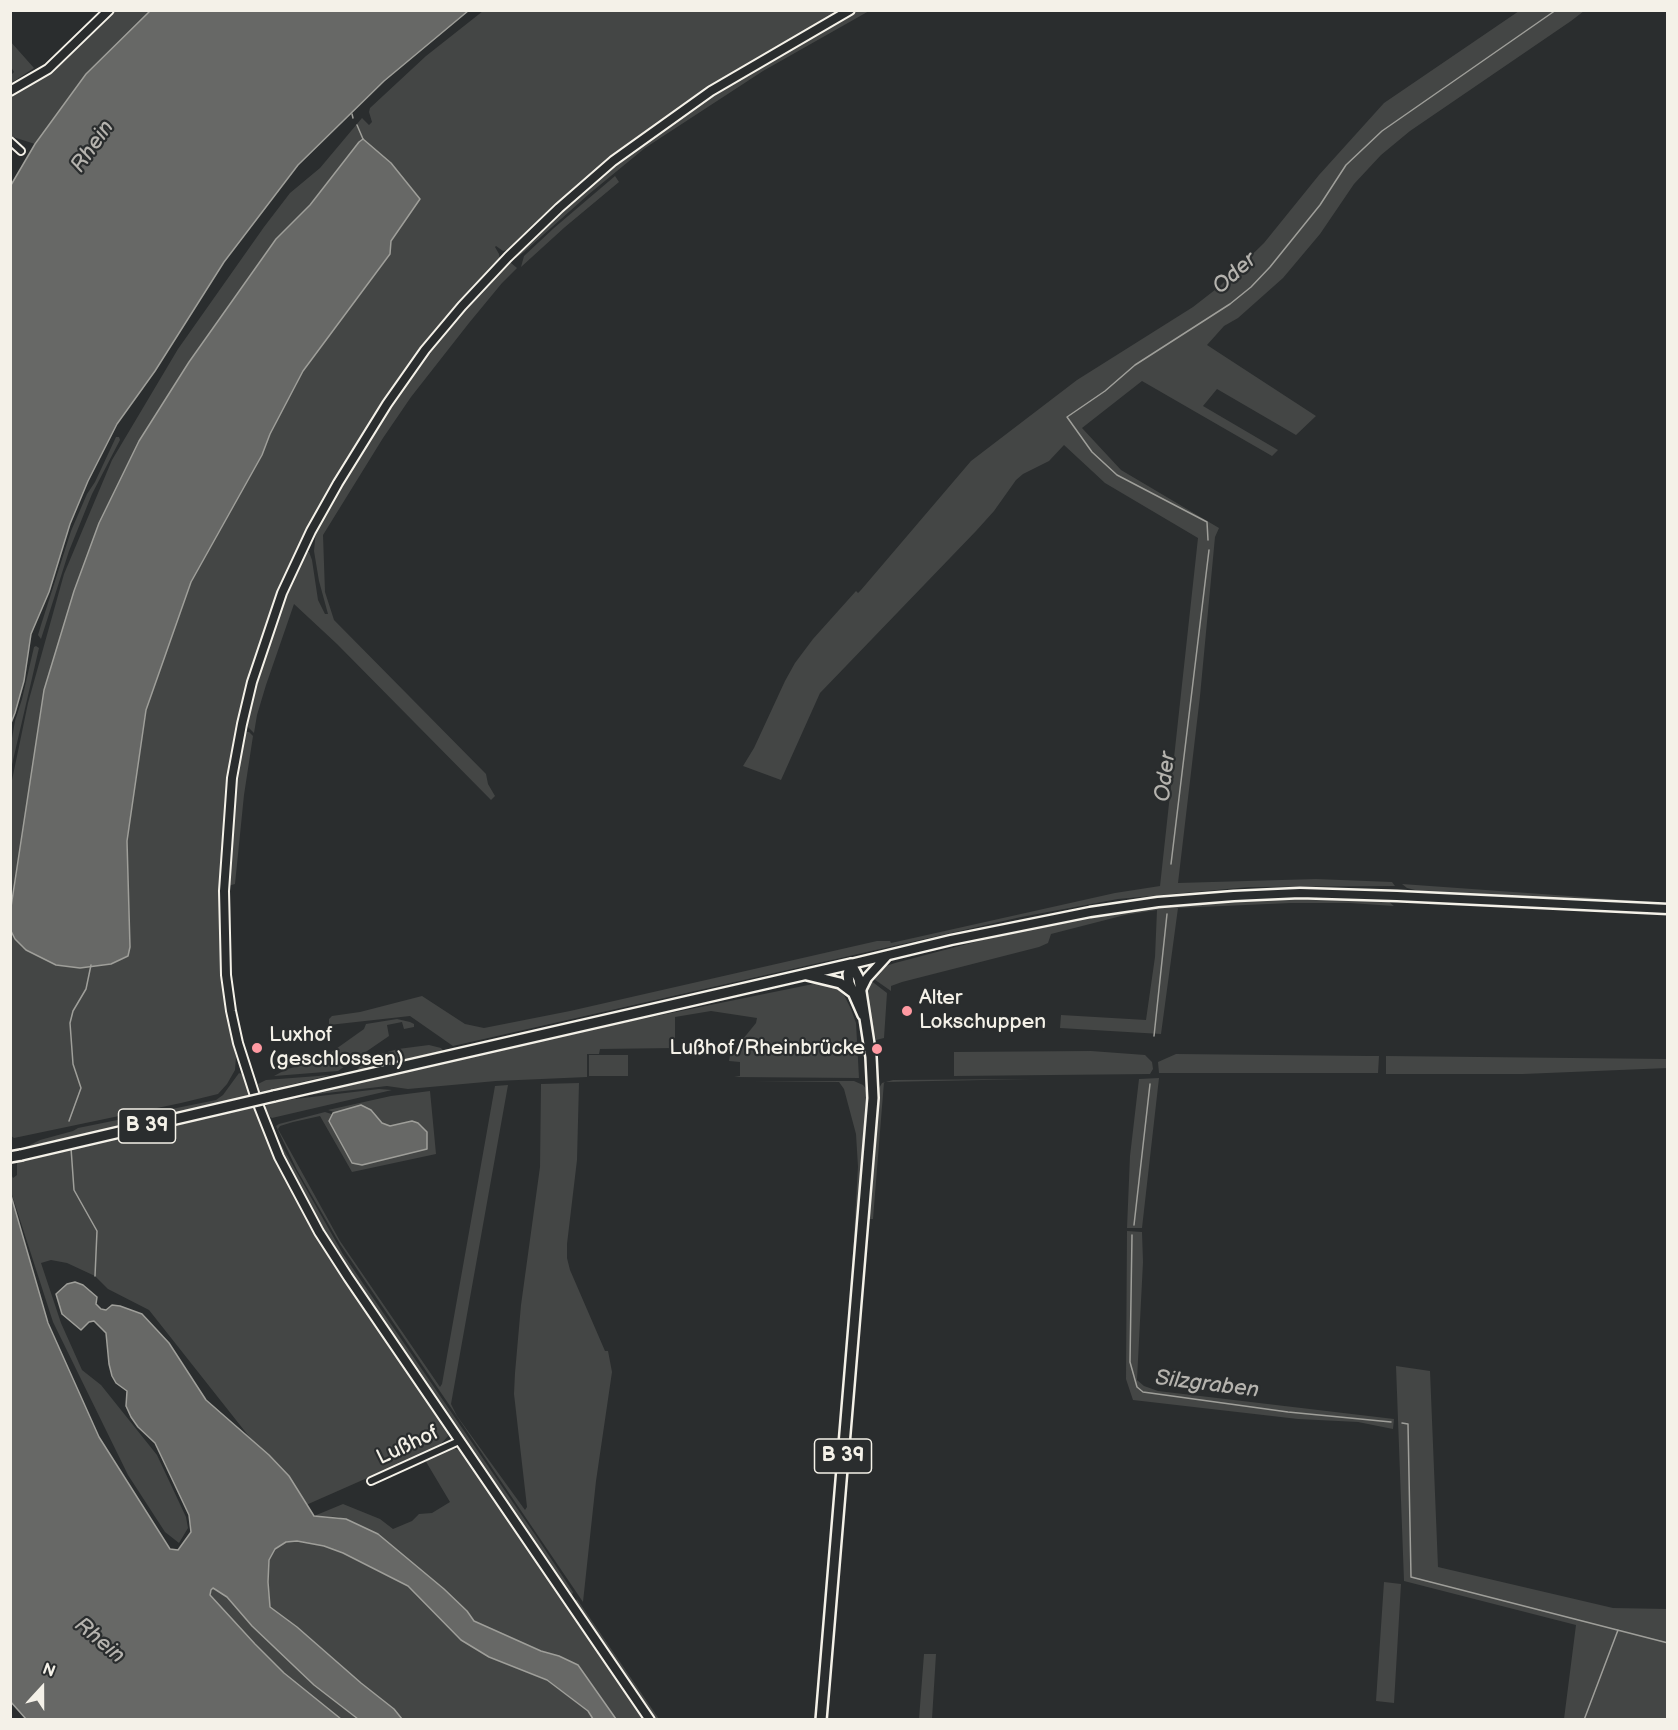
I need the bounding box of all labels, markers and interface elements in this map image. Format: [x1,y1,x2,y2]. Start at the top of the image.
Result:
water label: Rhein [66,116,120,178]
water label: Oder [1208,247,1262,301]
water label: Oder [1150,750,1182,804]
place label: Alter Lokschuppen [919,986,1046,1036]
marker: Alter Lokschuppen [900,1004,914,1018]
place label: Luxhof (geschlossen) [269,1023,404,1073]
place label: Lußhof/Rheinbrücke [669,1036,865,1062]
marker: Luxhof (geschlossen) [250,1041,264,1055]
marker: Lußhof/Rheinbrücke [870,1042,884,1056]
road number: B 39 [118,1109,176,1143]
water label: Silzgraben [1153,1366,1261,1404]
street label: Lußhof [373,1421,443,1471]
road number: B 39 [814,1439,872,1473]
water label: Rhein [68,1612,130,1670]
north arrow [12,1658,72,1718]
text: N [40,1660,58,1682]

